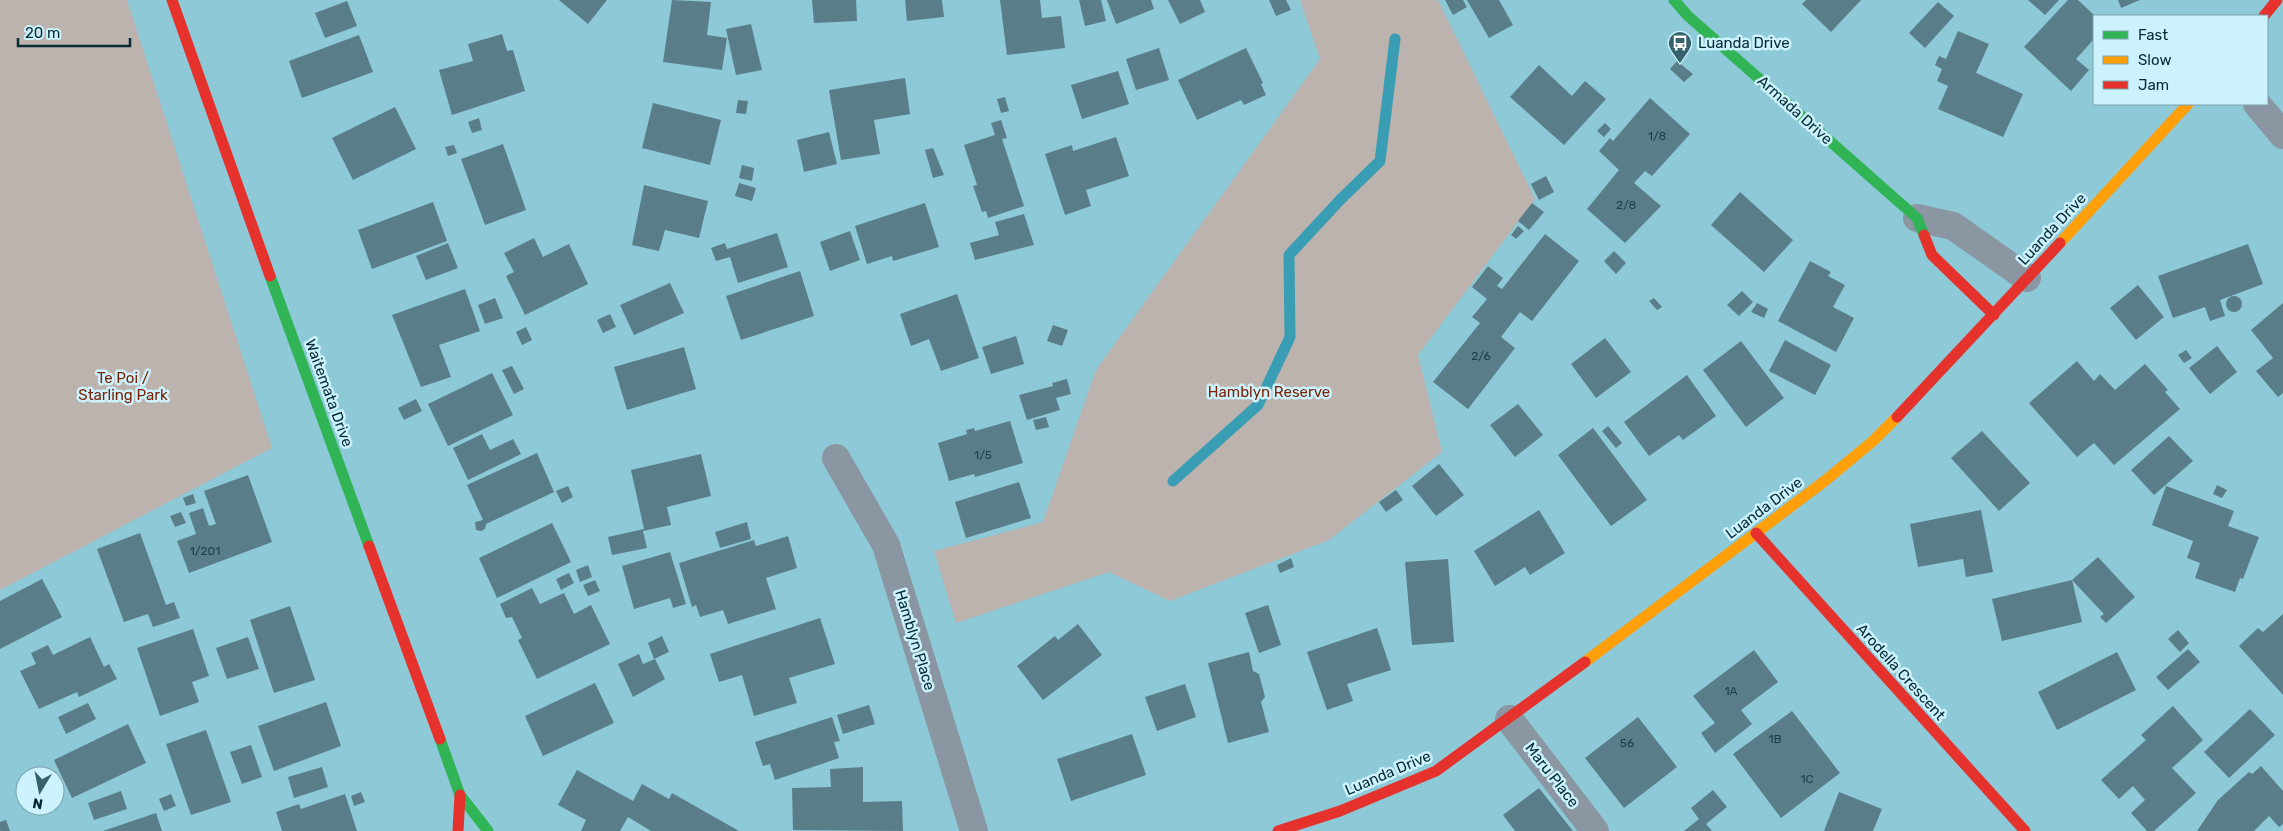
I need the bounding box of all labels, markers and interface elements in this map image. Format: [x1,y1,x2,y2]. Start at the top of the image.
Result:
scale bar [18,15,130,47]
legend [2093,15,2268,105]
text: 20 m [25,24,60,42]
text: Fast [2138,26,2168,44]
bus stop icon: Luanda Drive [1667,30,1693,64]
place label: Luanda Drive [1698,34,1790,52]
text: Slow [2138,51,2171,69]
street label: Armada Drive [1754,72,1836,148]
text: Jam [2138,76,2169,94]
house number: 1/8 [1648,129,1666,143]
street label: Luanda Drive [2014,189,2090,269]
house number: 2/8 [1616,198,1636,212]
street label: Waitemata Drive [301,337,357,449]
house number: 2/6 [1471,349,1491,363]
park label: Te Poi / Starling Park [78,369,168,404]
park label: Hamblyn Reserve [1208,383,1330,401]
house number: 1/5 [974,448,992,462]
street label: Luanda Drive [1722,473,1806,543]
house number: 1/201 [190,544,220,558]
street label: Hamblyn Place [891,588,939,692]
street label: Arodella Crescent [1853,620,1949,724]
house number: 1A [1724,684,1738,698]
house number: 1B [1768,732,1782,746]
house number: 56 [1620,736,1634,750]
street label: Maru Place [1521,739,1583,811]
street label: Luanda Drive [1342,747,1434,799]
north arrow [15,766,65,816]
house number: 1C [1800,772,1814,786]
text: N [31,794,44,813]

